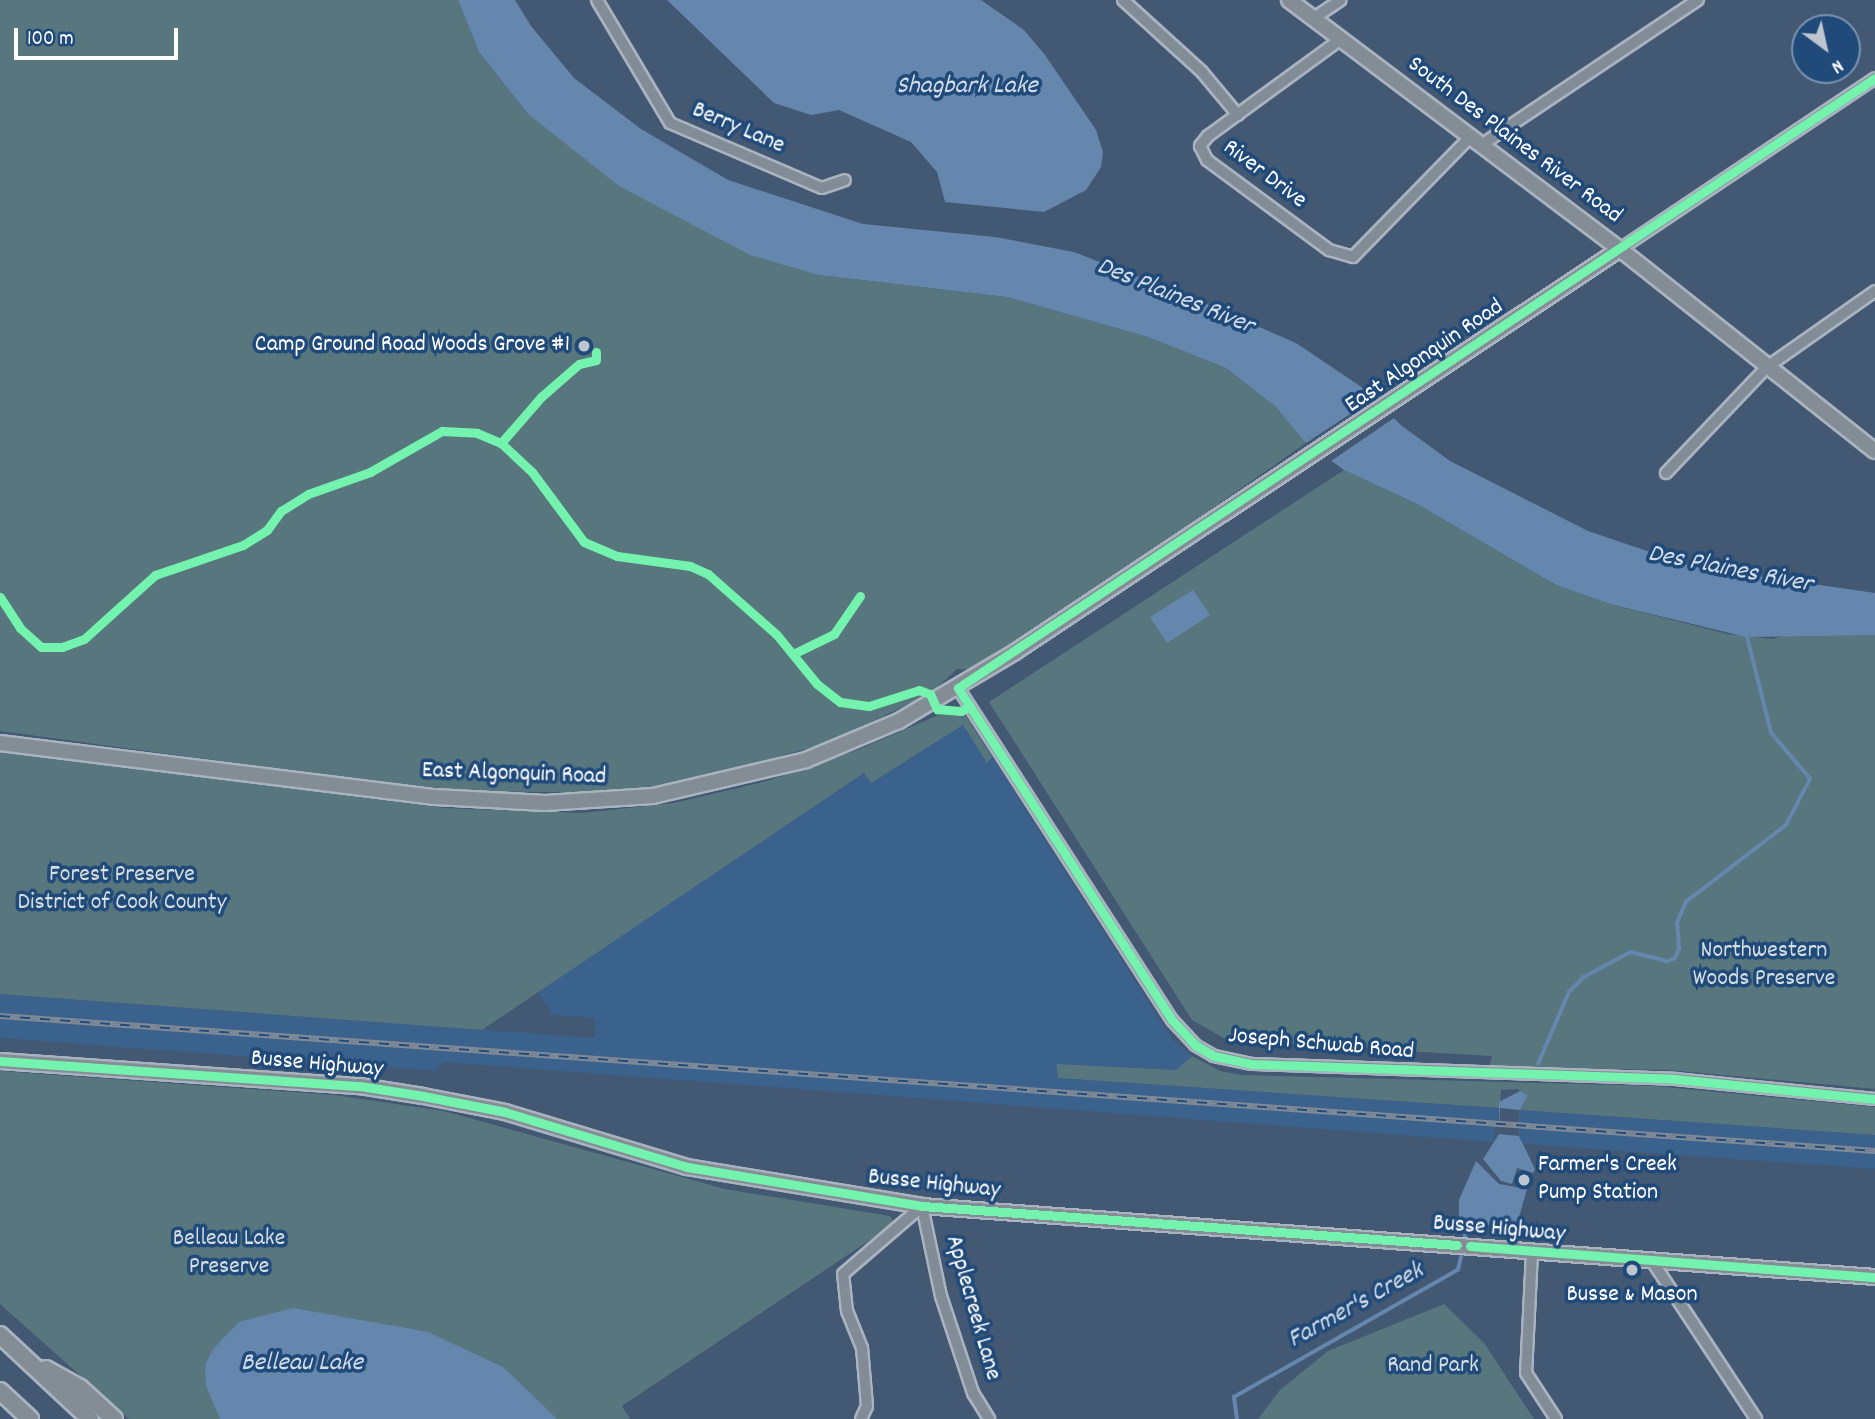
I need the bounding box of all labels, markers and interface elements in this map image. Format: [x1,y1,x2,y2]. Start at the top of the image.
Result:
scale bar [18,14,182,58]
north arrow [1791,14,1861,84]
text: 100 m [27,25,74,55]
street label: South Des Plaines River Road [1401,51,1627,231]
text: N [1825,51,1848,79]
water label: Shagbark Lake [896,71,1038,103]
street label: Berry Lane [687,97,789,161]
street label: River Drive [1216,134,1312,216]
water label: Des Plaines River [1092,251,1258,343]
street label: East Algonquin Road [1340,293,1510,421]
place label: Camp Ground Road Woods Grove #1 [255,332,570,360]
marker: Camp Ground Road Woods Grove #1 [576,338,592,354]
water label: Des Plaines River [1645,539,1815,601]
street label: East Algonquin Road [421,757,607,793]
park label: Forest Preserve District of Cook County [18,862,226,918]
park label: Northwestern Woods Preserve [1693,938,1835,994]
street label: Joseph Schwab Road [1227,1023,1415,1067]
street label: Busse Highway [250,1045,384,1085]
place label: Farmer's Creek Pump Station [1538,1152,1677,1208]
street label: Busse Highway [867,1164,1001,1206]
marker: Farmer's Creek Pump Station [1516,1172,1532,1188]
street label: Busse Highway [1432,1210,1566,1250]
park label: Belleau Lake Preserve [173,1226,285,1282]
street label: Applecreek Lane [938,1232,1006,1384]
water label: Farmer's Creek [1283,1256,1429,1356]
marker: Busse & Mason [1624,1262,1640,1278]
place label: Busse & Mason [1566,1282,1698,1310]
water label: Belleau Lake [241,1348,363,1380]
park label: Rand Park [1387,1353,1479,1381]

